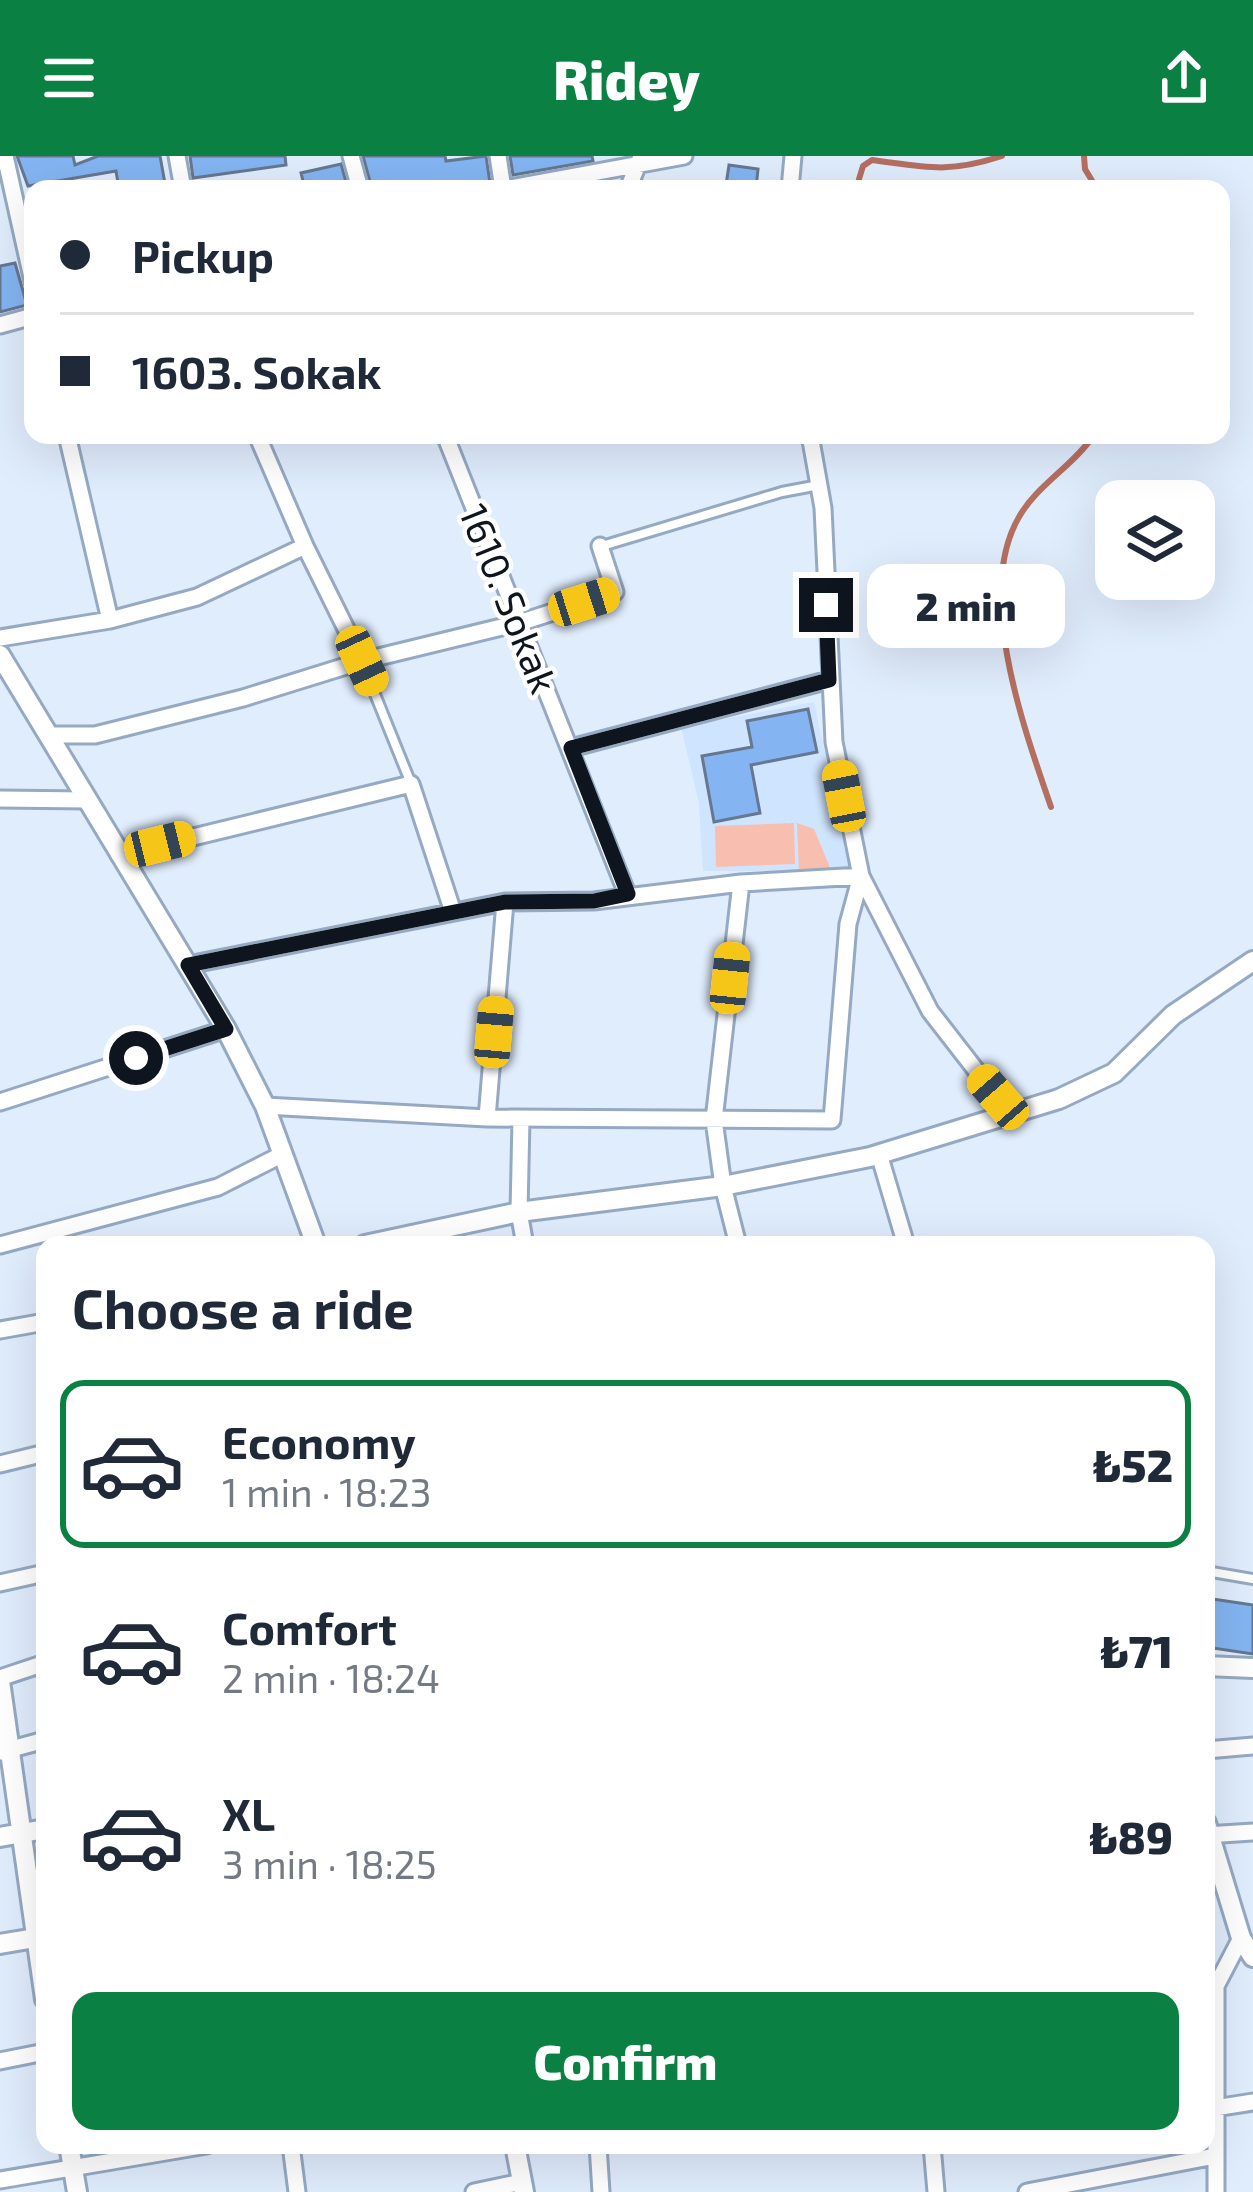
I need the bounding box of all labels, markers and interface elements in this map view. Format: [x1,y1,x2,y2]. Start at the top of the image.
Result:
icon: menu [36,45,102,111]
icon: share [1151,45,1217,111]
text: Ridey [553,46,700,111]
text: Pickup [132,228,274,282]
text: 1603. Sokak [132,344,381,398]
map controls [1095,480,1215,600]
button: layers [1095,480,1215,600]
street label: 1610. Sokak [451,497,569,699]
callout: 2 min [868,563,1066,647]
car [544,574,624,630]
route end [799,578,853,632]
text: 2 min [915,582,1017,629]
car [330,621,394,701]
car [819,757,869,835]
car [121,818,199,870]
car [708,940,752,1016]
car [473,995,515,1069]
route start [109,1031,163,1085]
car [961,1058,1035,1136]
text: Choose a ride [72,1275,414,1340]
icon: car [78,1410,186,1518]
text: Economy [222,1414,416,1468]
text: ₺52 [1093,1437,1173,1491]
text: 1 min · 18:23 [222,1468,431,1515]
icon: car [78,1596,186,1704]
text: Comfort [222,1600,397,1654]
text: ₺71 [1100,1623,1173,1677]
text: 2 min · 18:24 [222,1654,440,1701]
icon: car [78,1782,186,1890]
text: XL [222,1786,275,1840]
text: ₺89 [1089,1809,1173,1863]
text: 3 min · 18:25 [222,1840,437,1887]
button: Confirm [72,1992,1179,2130]

